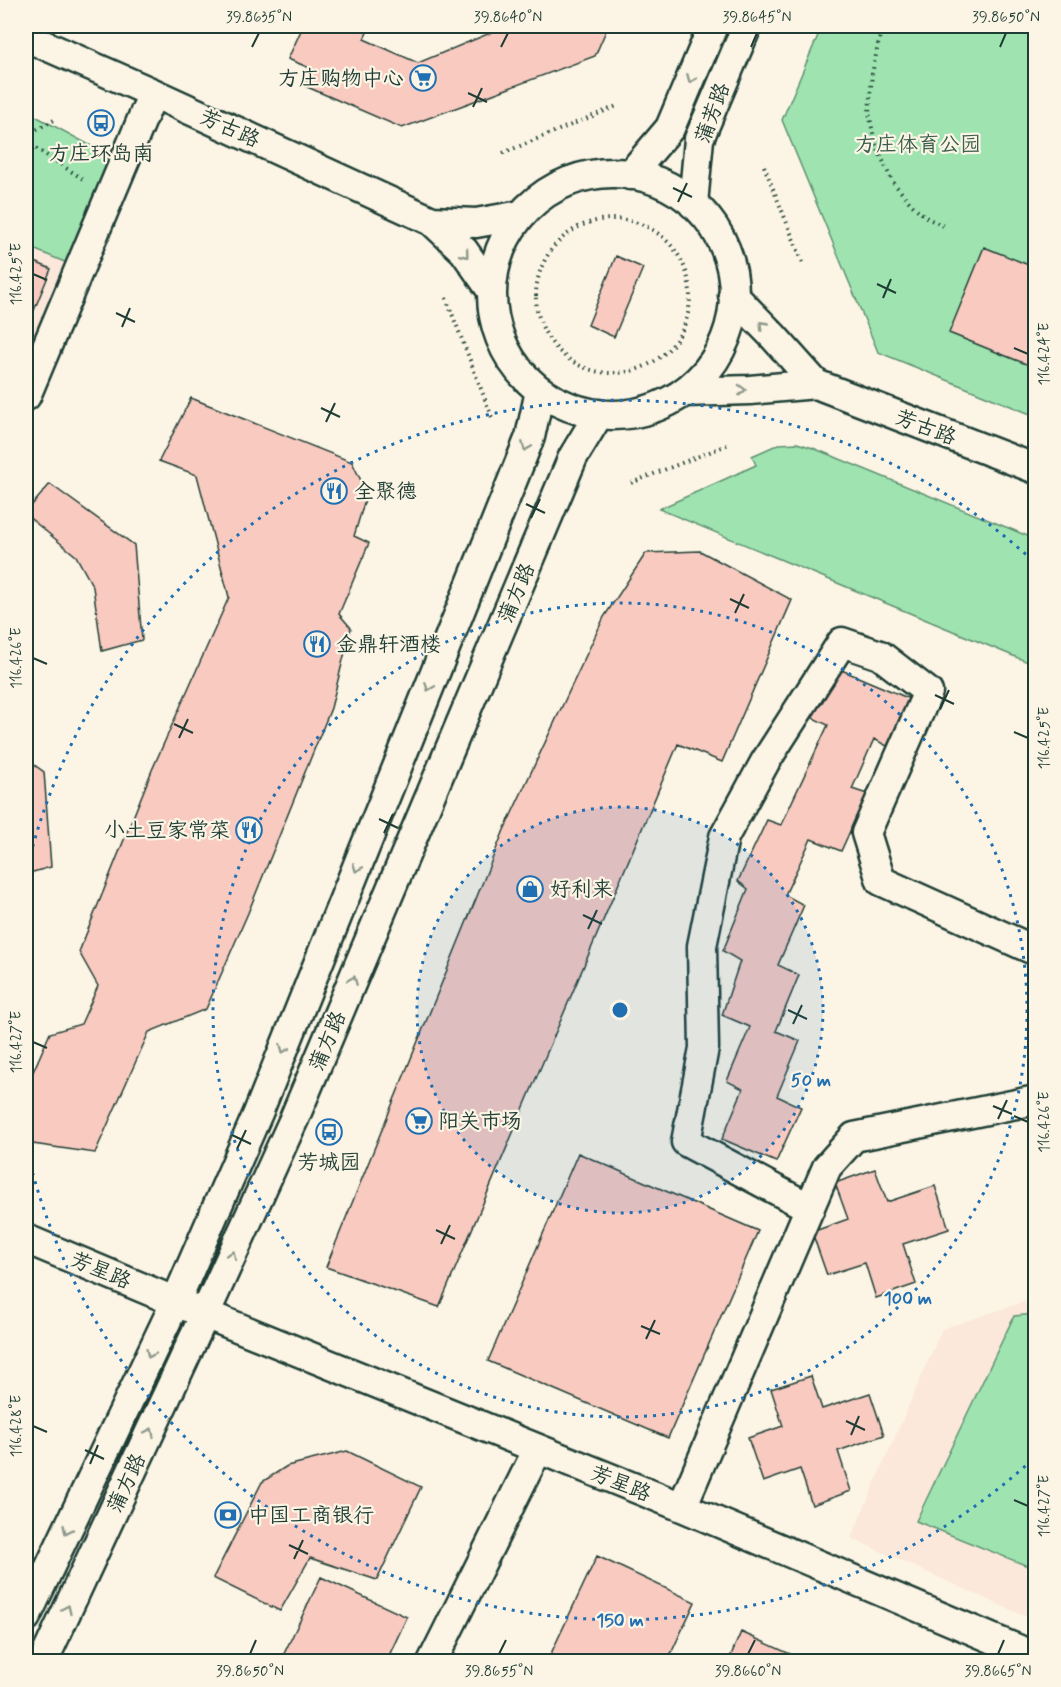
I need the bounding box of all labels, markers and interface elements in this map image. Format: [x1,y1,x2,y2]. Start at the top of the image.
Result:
text: 39.8635°N [226,8,292,28]
text: 39.8640°N [474,8,542,28]
text: 39.8645°N [723,8,791,28]
text: 39.8650°N [972,8,1040,28]
supermarket icon: 方庄购物中心 [408,63,438,93]
place label: 方庄购物中心 [278,65,404,93]
one-way arrow [686,73,698,84]
street label: 蒲芳路 [689,79,737,148]
street label: 芳古路 [195,103,264,155]
bus stop icon: 方庄环岛南 [86,108,116,138]
park label: 方庄体育公园 [855,131,981,159]
place label: 方庄环岛南 [49,140,154,168]
text: 116.425°E [7,242,27,305]
one-way arrow [458,247,469,258]
one-way arrow [759,322,770,333]
text: 116.424°E [1035,322,1055,386]
one-way arrow [738,384,747,396]
street label: 芳古路 [891,404,960,452]
one-way arrow [520,442,533,452]
restaurant icon: 全聚德 [319,476,349,506]
place label: 全聚德 [354,478,417,506]
street label: 蒲方路 [492,559,542,628]
text: 116.426°E [7,627,27,689]
restaurant icon: 金鼎轩酒楼 [302,629,332,659]
place label: 金鼎轩酒楼 [336,631,441,659]
one-way arrow [424,680,436,691]
text: 116.425°E [1035,706,1055,769]
restaurant icon: 小土豆家常菜 [234,815,264,845]
place label: 小土豆家常菜 [104,817,230,845]
one-way arrow [352,861,364,872]
shop icon: 好利来 [515,874,545,904]
place label: 好利来 [550,876,613,904]
one-way arrow [346,976,358,987]
centre of rings [610,1000,630,1020]
street label: 蒲方路 [303,1007,353,1076]
text: 116.427°E [7,1010,27,1073]
one-way arrow [279,1042,291,1053]
text: 50 m [791,1069,831,1093]
text: 116.426°E [1035,1091,1055,1153]
supermarket icon: 阳关市场 [404,1106,434,1136]
place label: 阳关市场 [438,1108,522,1136]
bus stop icon: 芳城园 [314,1117,344,1147]
place label: 芳城园 [298,1149,361,1177]
street label: 芳星路 [66,1246,135,1296]
one-way arrow [225,1251,237,1262]
text: 100 m [884,1287,932,1311]
one-way arrow [146,1347,158,1358]
text: 116.428°E [7,1395,27,1457]
one-way arrow [143,1427,155,1438]
street label: 蒲方路 [101,1449,153,1518]
street label: 芳星路 [586,1459,655,1509]
text: 116.427°E [1035,1474,1055,1537]
bank icon: 中国工商银行 [213,1500,243,1530]
place label: 中国工商银行 [248,1502,374,1530]
one-way arrow [62,1523,74,1534]
one-way arrow [60,1604,72,1615]
text: 150 m [596,1609,644,1633]
text: 39.8650°N [216,1662,284,1682]
text: 39.8655°N [465,1662,533,1682]
text: 39.8660°N [715,1662,781,1682]
text: 39.8665°N [964,1662,1032,1682]

